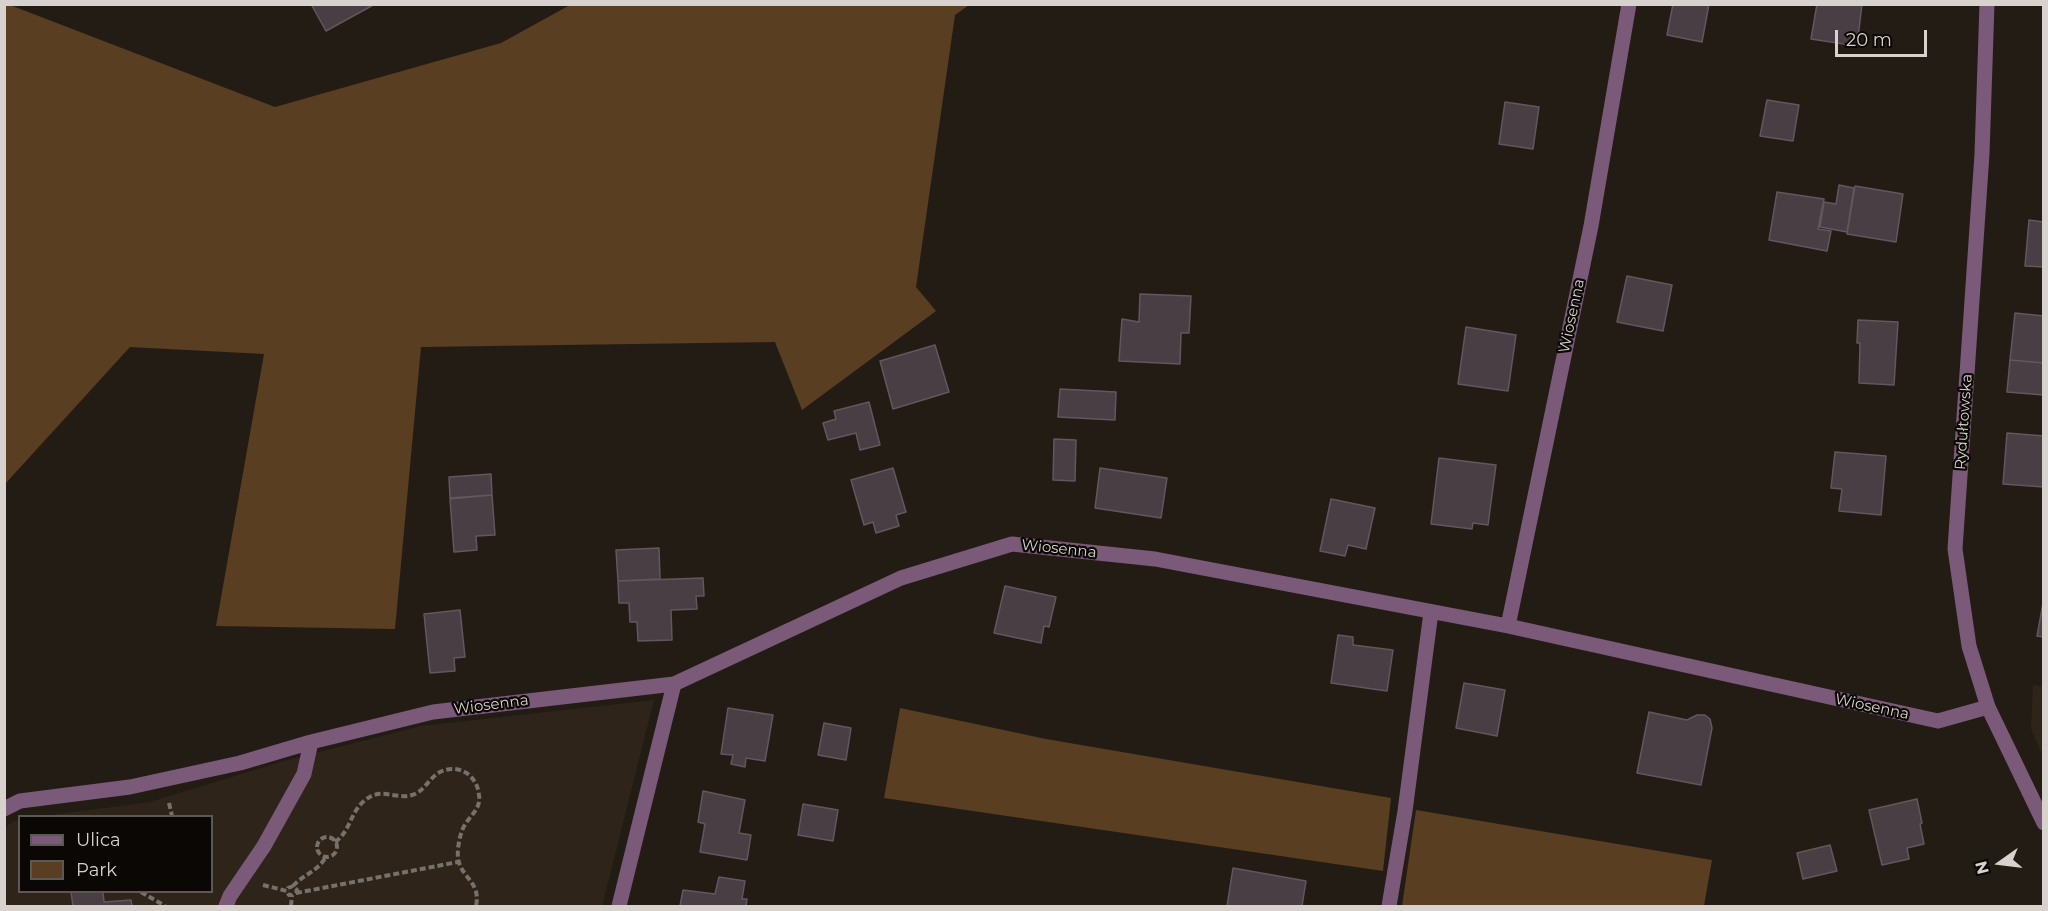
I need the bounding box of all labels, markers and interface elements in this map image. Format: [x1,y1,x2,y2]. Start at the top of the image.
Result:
scale bar [1838,18,1930,56]
text: 20 m [1846,29,1892,51]
street label: Wiosenna [1555,277,1589,355]
street label: Rydułtowska [1952,373,1976,471]
street label: Wiosenna [1021,536,1097,562]
street label: Wiosenna [1833,690,1911,724]
street label: Wiosenna [453,691,529,719]
legend [18,815,213,893]
text: Ulica [76,829,121,851]
north arrow [1970,833,2030,893]
text: Park [76,859,117,881]
text: N [1971,859,1993,876]

